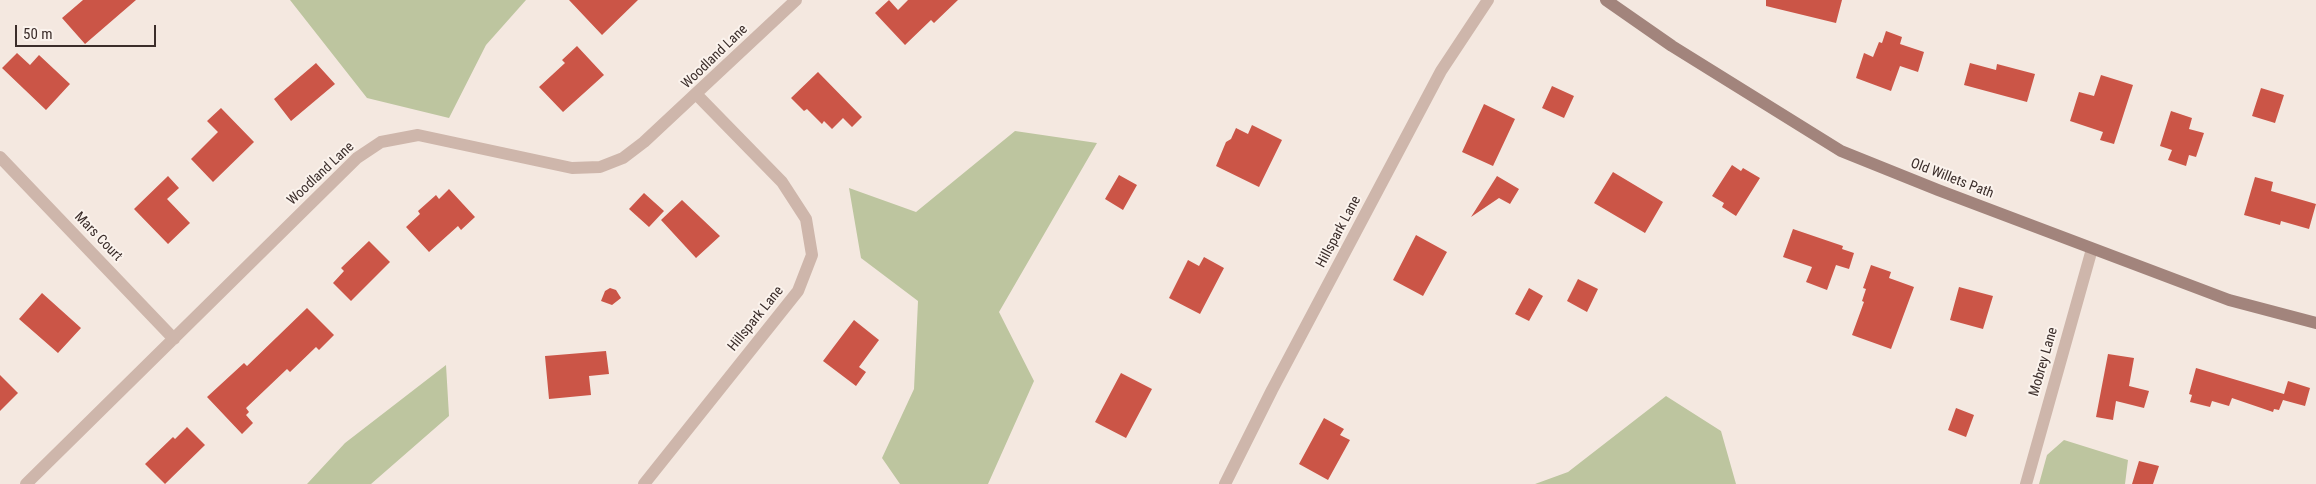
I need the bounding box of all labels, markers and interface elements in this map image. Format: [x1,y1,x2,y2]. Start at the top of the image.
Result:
scale bar [18,15,159,47]
street label: Woodland Lane [679,21,751,93]
text: 50 m [23,25,53,43]
street label: Woodland Lane [284,139,358,209]
street label: Old Willets Path [1908,155,1996,203]
street label: Hillspark Lane [1313,193,1365,271]
street label: Mars Court [71,209,125,265]
street label: Hillspark Lane [725,283,787,355]
street label: Mobrey Lane [2026,326,2062,398]

